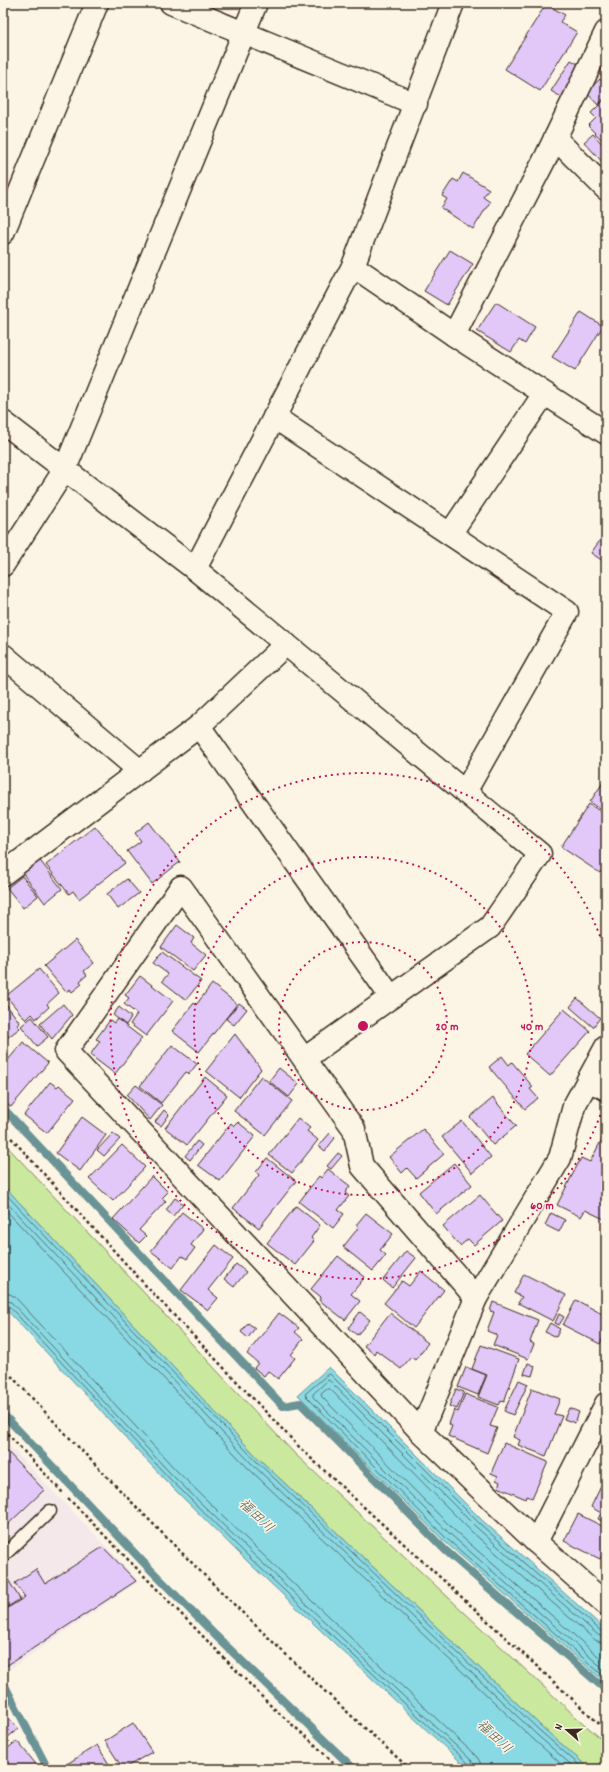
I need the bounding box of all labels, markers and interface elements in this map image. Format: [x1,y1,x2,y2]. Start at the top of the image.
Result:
centre of rings [356,1019,370,1033]
text: 20 m [436,1019,458,1036]
text: 40 m [521,1019,543,1036]
text: 60 m [530,1198,554,1215]
water label: 福田川 [233,1495,278,1538]
north arrow [547,1710,587,1750]
water label: 福田川 [471,1716,516,1759]
text: N [551,1721,568,1733]

